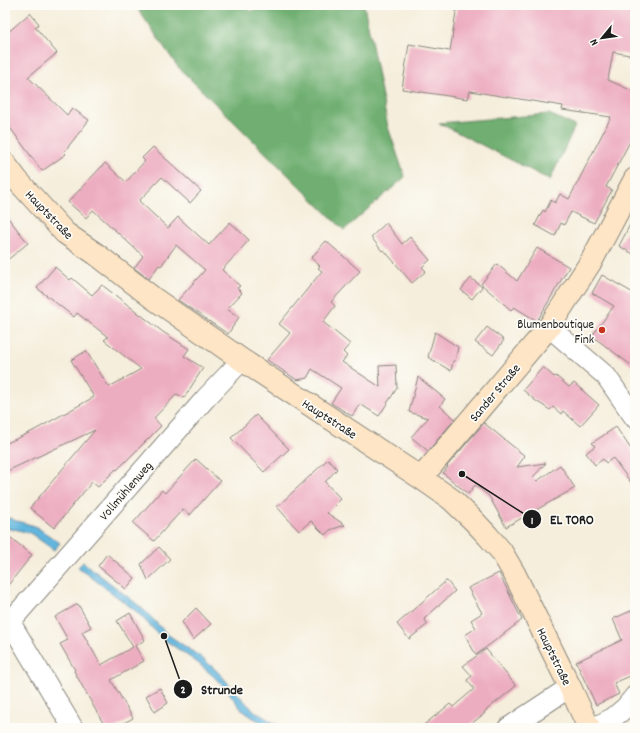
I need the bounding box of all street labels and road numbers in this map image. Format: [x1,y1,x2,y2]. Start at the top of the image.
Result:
street label: Hauptstraße [20,187,77,245]
street label: Sander Straße [466,360,526,427]
street label: Hauptstraße [297,395,360,445]
street label: Vollmühlenweg [96,458,158,526]
street label: Hauptstraße [531,625,575,689]

